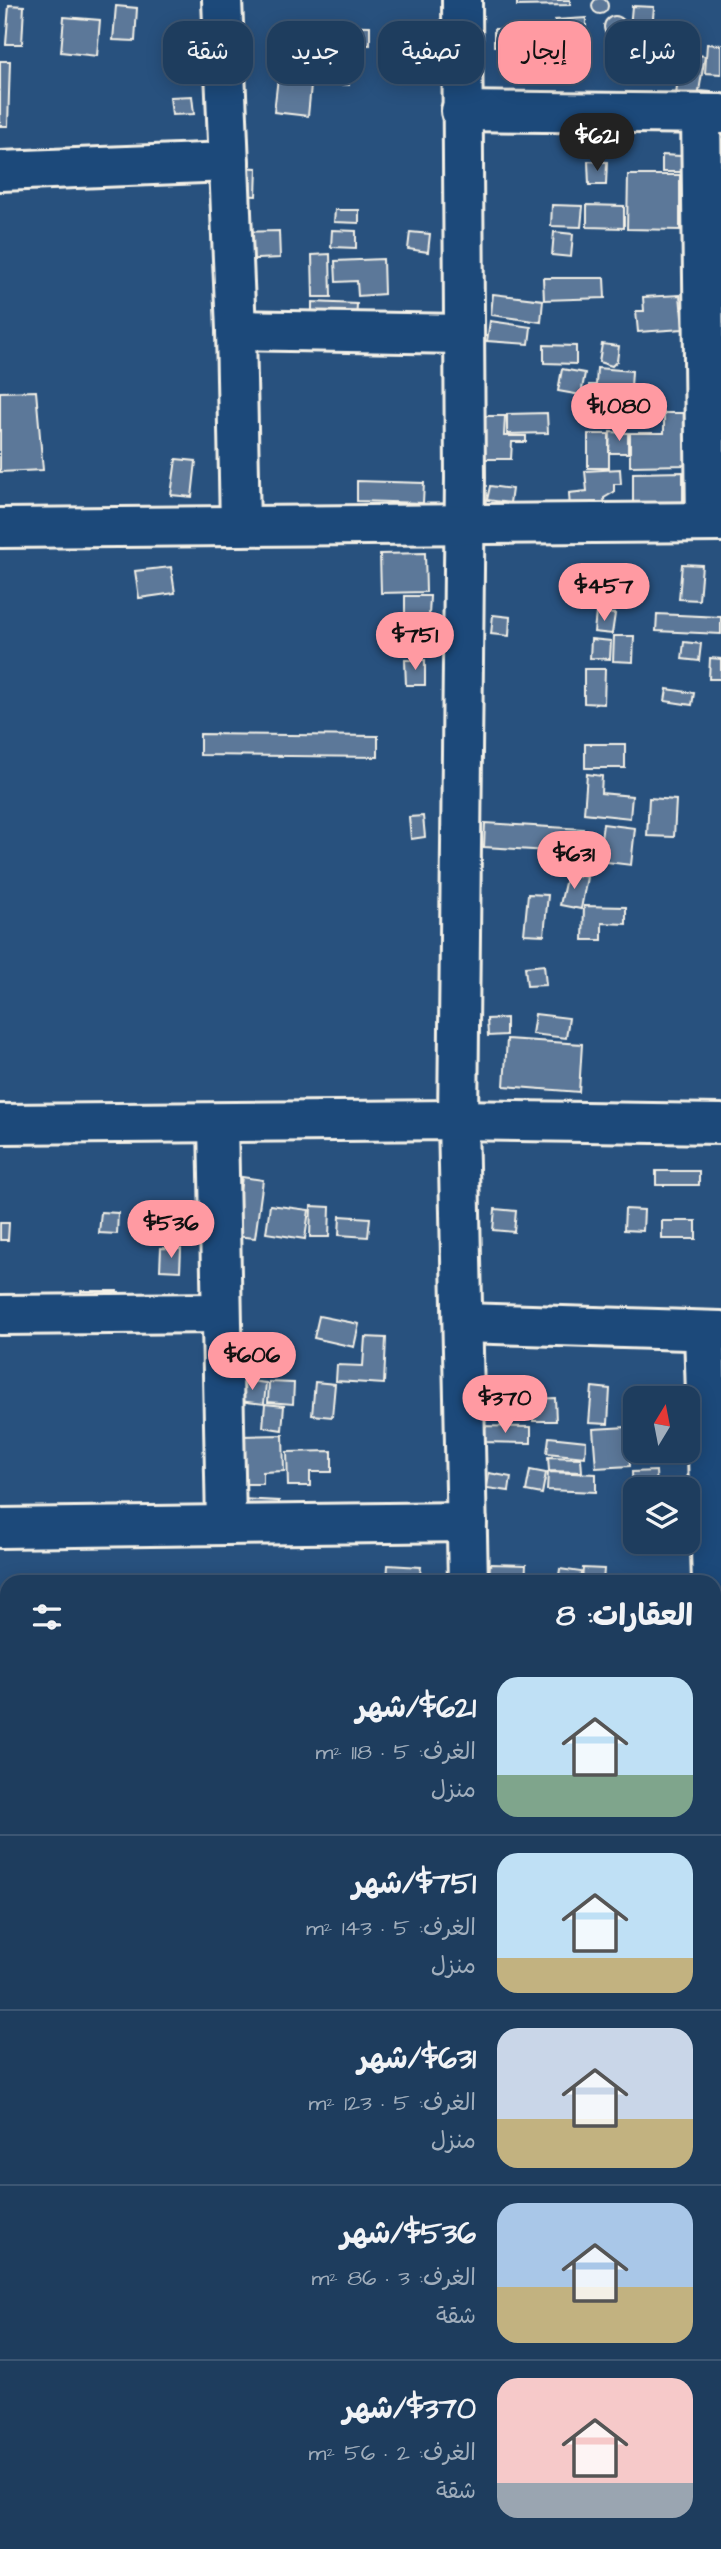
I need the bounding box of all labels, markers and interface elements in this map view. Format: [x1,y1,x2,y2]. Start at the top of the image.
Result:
chip: شقة [163,21,253,84]
chip: جديد [267,21,364,84]
chip: تصفية [378,21,484,84]
chip: إيجار [498,21,591,84]
chip: شراء [605,21,700,84]
pin: $621 [556,114,638,173]
text: $621 [575,120,619,152]
pin: $1,080 [562,384,676,443]
text: $1,080 [587,390,651,422]
pin: $457 [563,564,645,623]
text: $457 [575,570,633,602]
pin: $751 [374,612,456,672]
text: $751 [392,619,438,651]
pin: $631 [533,832,615,891]
text: $631 [553,838,595,870]
pin: $536 [130,1200,212,1260]
text: $536 [143,1207,199,1239]
pin: $606 [211,1332,293,1392]
text: $606 [224,1339,280,1371]
pin: $370 [464,1376,546,1435]
text: $370 [478,1382,532,1414]
north arrow [623,1386,700,1463]
map controls [623,1386,700,1554]
button: layers [623,1477,700,1554]
text: العقارات: 8 [556,1595,693,1637]
icon: filters [28,1598,66,1636]
text: $621/شهر [356,1687,476,1729]
icon: home [553,1705,637,1789]
text: الغرف: 5 · 118 m² [315,1736,476,1768]
text: منزل [431,1774,476,1806]
text: $751/شهر [352,1863,476,1905]
icon: home [553,1881,637,1965]
text: الغرف: 5 · 143 m² [306,1912,476,1944]
text: منزل [431,1950,476,1982]
text: $631/شهر [358,2038,476,2080]
icon: home [553,2056,637,2140]
text: الغرف: 5 · 123 m² [308,2087,476,2119]
text: منزل [431,2125,476,2157]
text: $536/شهر [340,2213,476,2255]
icon: home [553,2231,637,2315]
text: الغرف: 3 · 86 m² [311,2262,476,2294]
text: شقة [436,2300,476,2332]
text: $370/شهر [343,2388,476,2430]
icon: home [553,2406,637,2490]
text: الغرف: 2 · 56 m² [309,2437,476,2469]
text: شقة [436,2475,476,2507]

